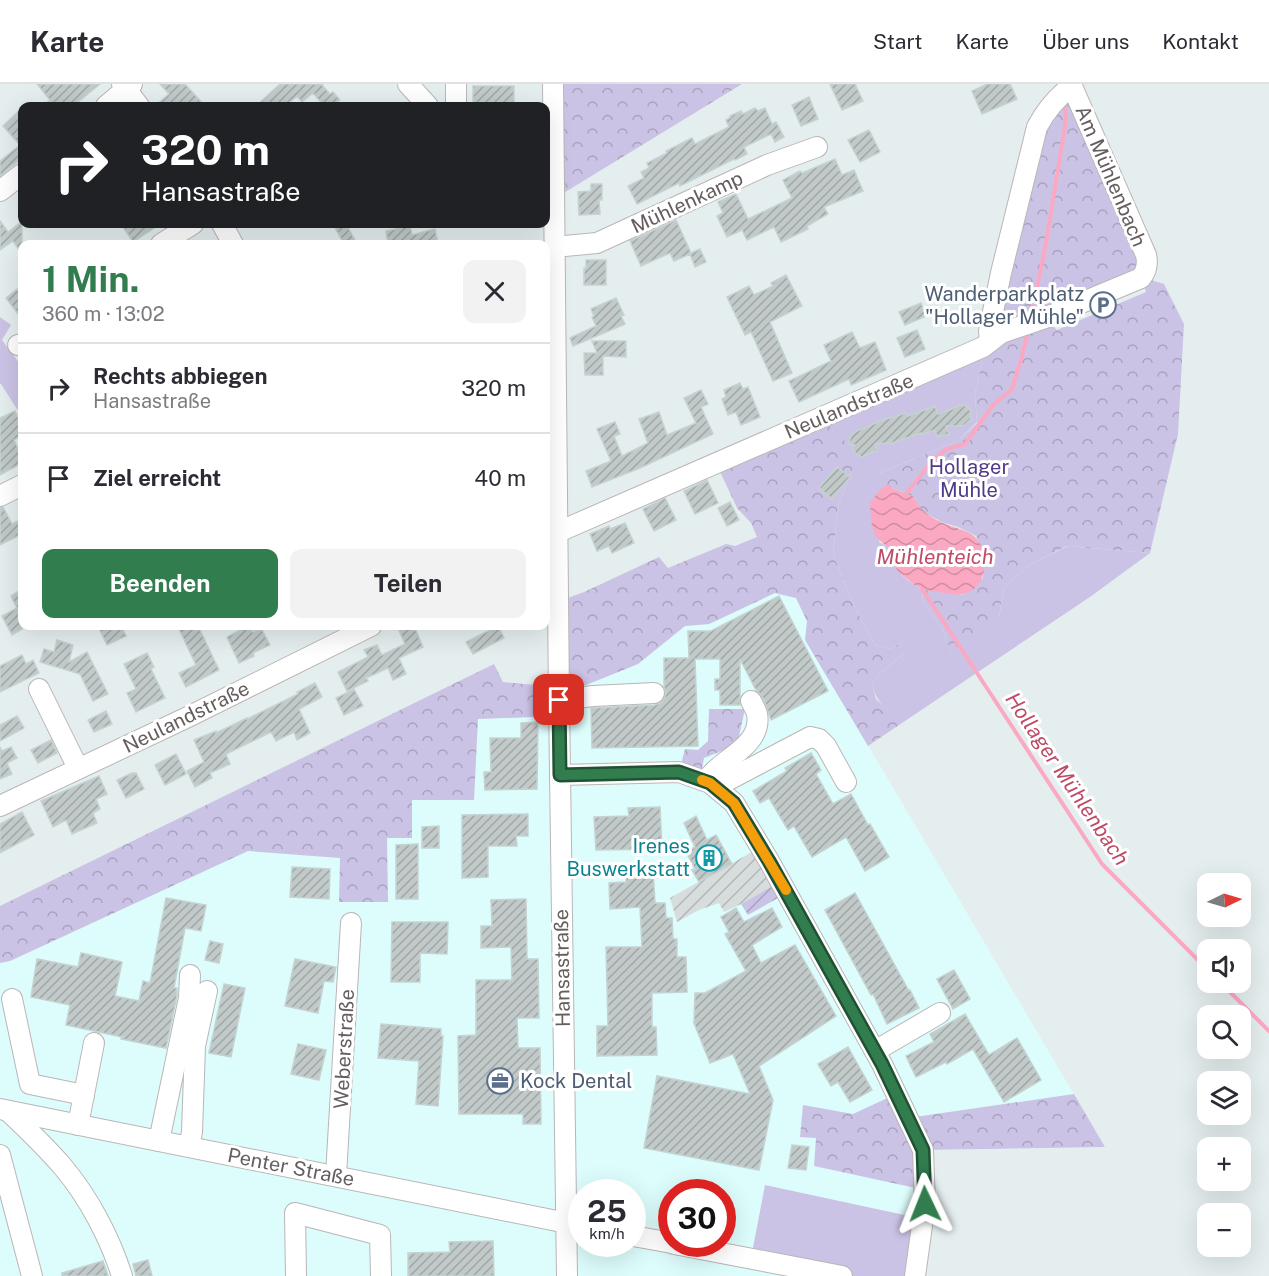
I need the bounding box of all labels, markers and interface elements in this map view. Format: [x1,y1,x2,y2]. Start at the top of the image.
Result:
text: Karte [30,25,104,58]
text: Start [873,29,922,54]
text: Karte [955,29,1009,54]
text: Über uns [1042,29,1129,54]
text: Kontakt [1162,29,1239,54]
street label: Am Mühlenbach [1070,102,1152,250]
text: 320 m [141,125,270,174]
icon: right [42,126,120,204]
street label: Mühlenkamp [627,166,747,238]
text: Hansastraße [141,175,301,207]
text: 1 Min. [42,258,139,300]
button: close [463,260,526,323]
place label: Wanderparkplatz "Hollager Mühle" [924,282,1084,329]
parking icon: Wanderparkplatz "Hollager Mühle" [1088,290,1118,320]
text: 360 m · 13:02 [42,302,165,326]
text: Rechts abbiegen [93,363,268,389]
street label: Neulandstraße [781,368,917,444]
icon: right [42,372,75,405]
text: 320 m [461,375,526,401]
text: Hansastraße [93,389,211,413]
park label: Hollager Mühle [929,455,1009,502]
icon: arrive [42,462,75,495]
text: Ziel erreicht [93,465,221,491]
text: 40 m [474,465,526,491]
water label: Mühlenteich [876,544,994,569]
button: Beenden [42,549,278,618]
button: Teilen [290,549,526,618]
pin [533,674,584,725]
street label: Neulandstraße [119,676,253,758]
icon: arrive [542,683,575,716]
water label: Hollager Mühlenbach [1000,688,1135,870]
place label: Irenes Buswerkstatt [567,834,690,881]
building icon: Irenes Buswerkstatt [694,843,724,873]
north arrow [1197,873,1251,927]
map controls [1197,873,1251,1257]
street label: Hansastraße [549,909,575,1027]
button: sound [1197,939,1251,993]
street label: Weberstraße [329,989,359,1109]
button: search [1197,1005,1251,1059]
office icon: Kock Dental [485,1066,515,1096]
place label: Kock Dental [520,1069,632,1093]
button: layers [1197,1071,1251,1125]
button: + [1197,1137,1251,1191]
street label: Penter Straße [225,1143,357,1191]
position arrow [893,1172,957,1236]
speed limit sign: 30 [658,1179,736,1257]
text: 25 [587,1193,627,1229]
button: − [1197,1203,1251,1257]
text: km/h [589,1225,625,1242]

